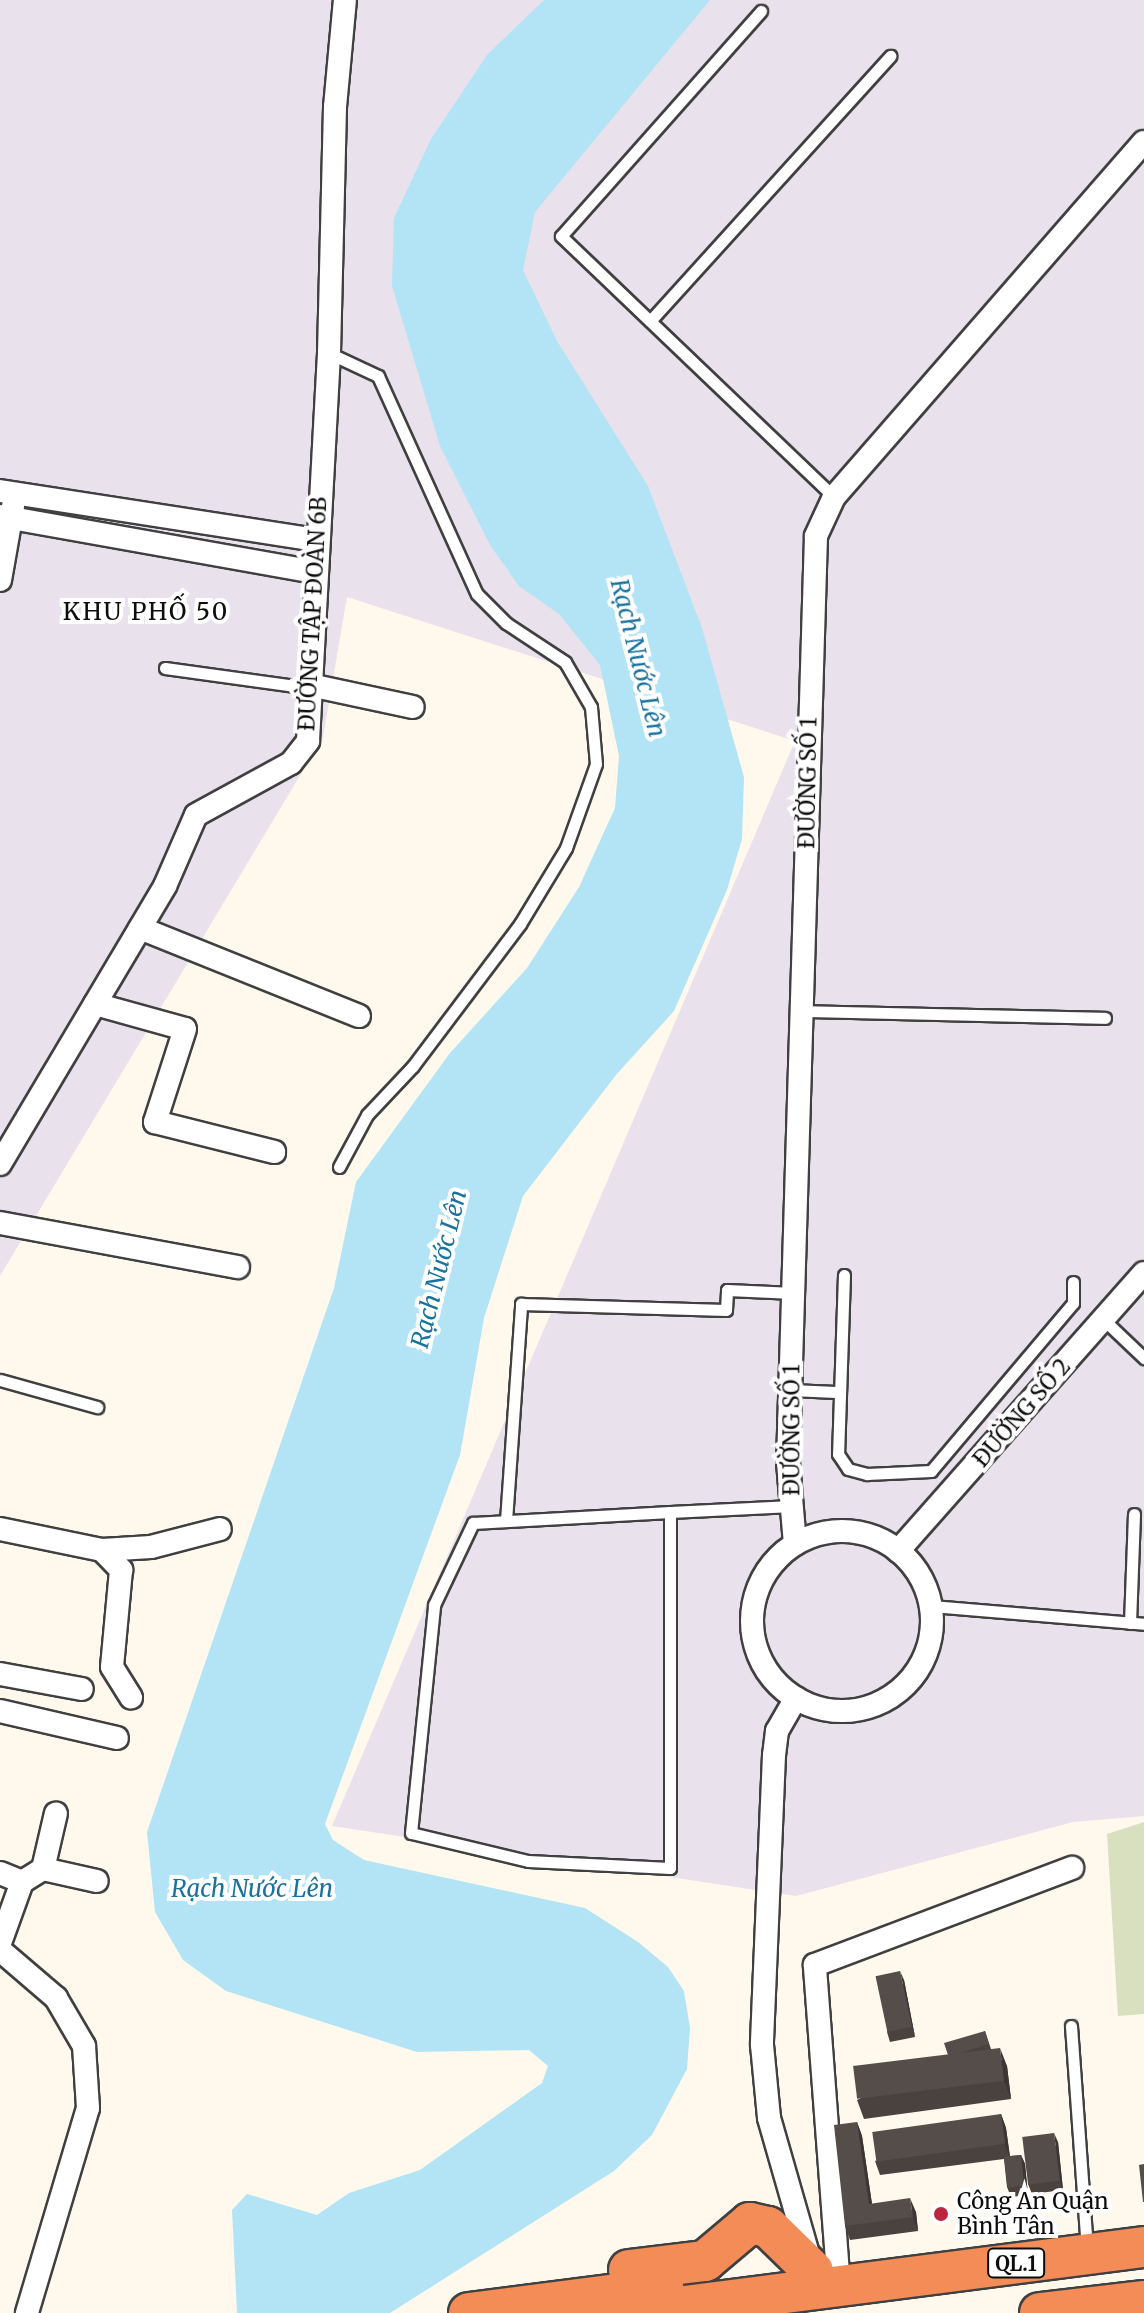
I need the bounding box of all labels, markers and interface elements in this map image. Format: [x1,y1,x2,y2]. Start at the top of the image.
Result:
street label: ĐƯỜNG TẬP ĐOÀN 6B [294,496,332,732]
water label: Rạch Nước Lên [604,576,672,740]
district label: KHU PHỐ 50 [63,598,229,626]
street label: ĐƯỜNG SỐ 1 [794,717,822,849]
water label: Rạch Nước Lên [405,1187,473,1351]
street label: ĐƯỜNG SỐ 2 [968,1354,1076,1472]
street label: ĐƯỜNG SỐ 1 [779,1364,805,1496]
water label: Rạch Nước Lên [171,1875,333,1903]
place label: Công An Quận Bình Tân [957,2188,1109,2240]
marker: Công An Quận Bình Tân [932,2205,950,2223]
road number: QL.1 [986,2247,1046,2279]

